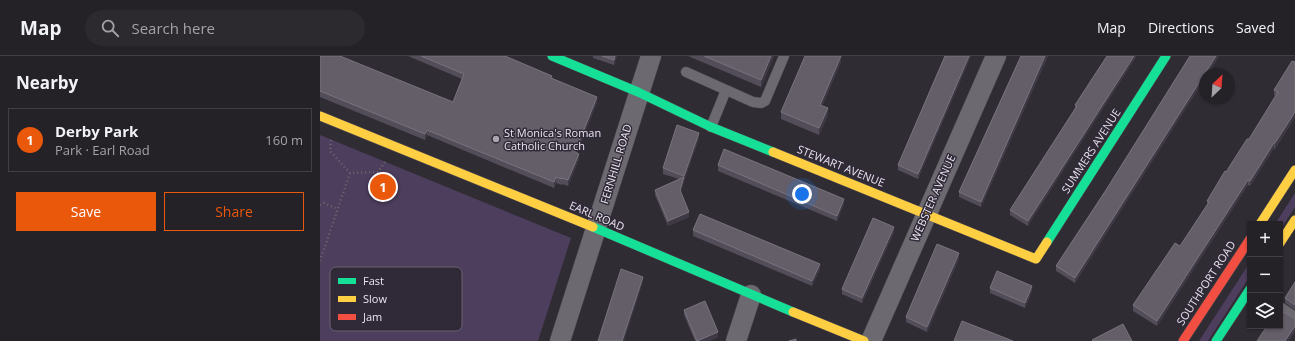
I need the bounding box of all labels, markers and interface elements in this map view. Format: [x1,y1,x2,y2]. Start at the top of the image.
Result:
search box [85,10,365,46]
text: Map [20,15,61,41]
icon: search [99,17,121,39]
text: Search here [131,18,215,38]
text: Map [1097,18,1126,37]
text: Directions [1148,18,1214,37]
text: Saved [1236,18,1275,37]
north arrow [1199,68,1235,104]
text: Nearby [16,71,78,94]
street label: SUMMERS AVENUE [1058,106,1123,196]
text: Derby Park [55,121,138,141]
street label: FERNHILL ROAD [596,122,635,206]
place label: St Monica's Roman Catholic Church [504,125,601,153]
text: 1 [26,131,34,149]
text: 160 m [265,131,303,149]
marker: St Monica's Roman Catholic Church [491,134,501,144]
text: Park · Earl Road [55,141,150,159]
street label: STEWART AVENUE [795,141,887,190]
street label: WEBSTER AVENUE [907,152,958,243]
pin: 1 [370,172,396,202]
your location [792,184,812,204]
button: Save [16,192,156,231]
button: Share [164,192,304,231]
street label: EARL ROAD [567,197,627,234]
map controls [1247,221,1283,329]
button: + [1247,221,1283,257]
street label: SOUTHPORT ROAD [1173,238,1239,328]
button: − [1247,257,1283,293]
legend [330,267,462,331]
text: Fast [363,273,384,288]
text: Slow [363,291,387,306]
button: layers [1247,293,1283,329]
text: Jam [362,309,382,324]

